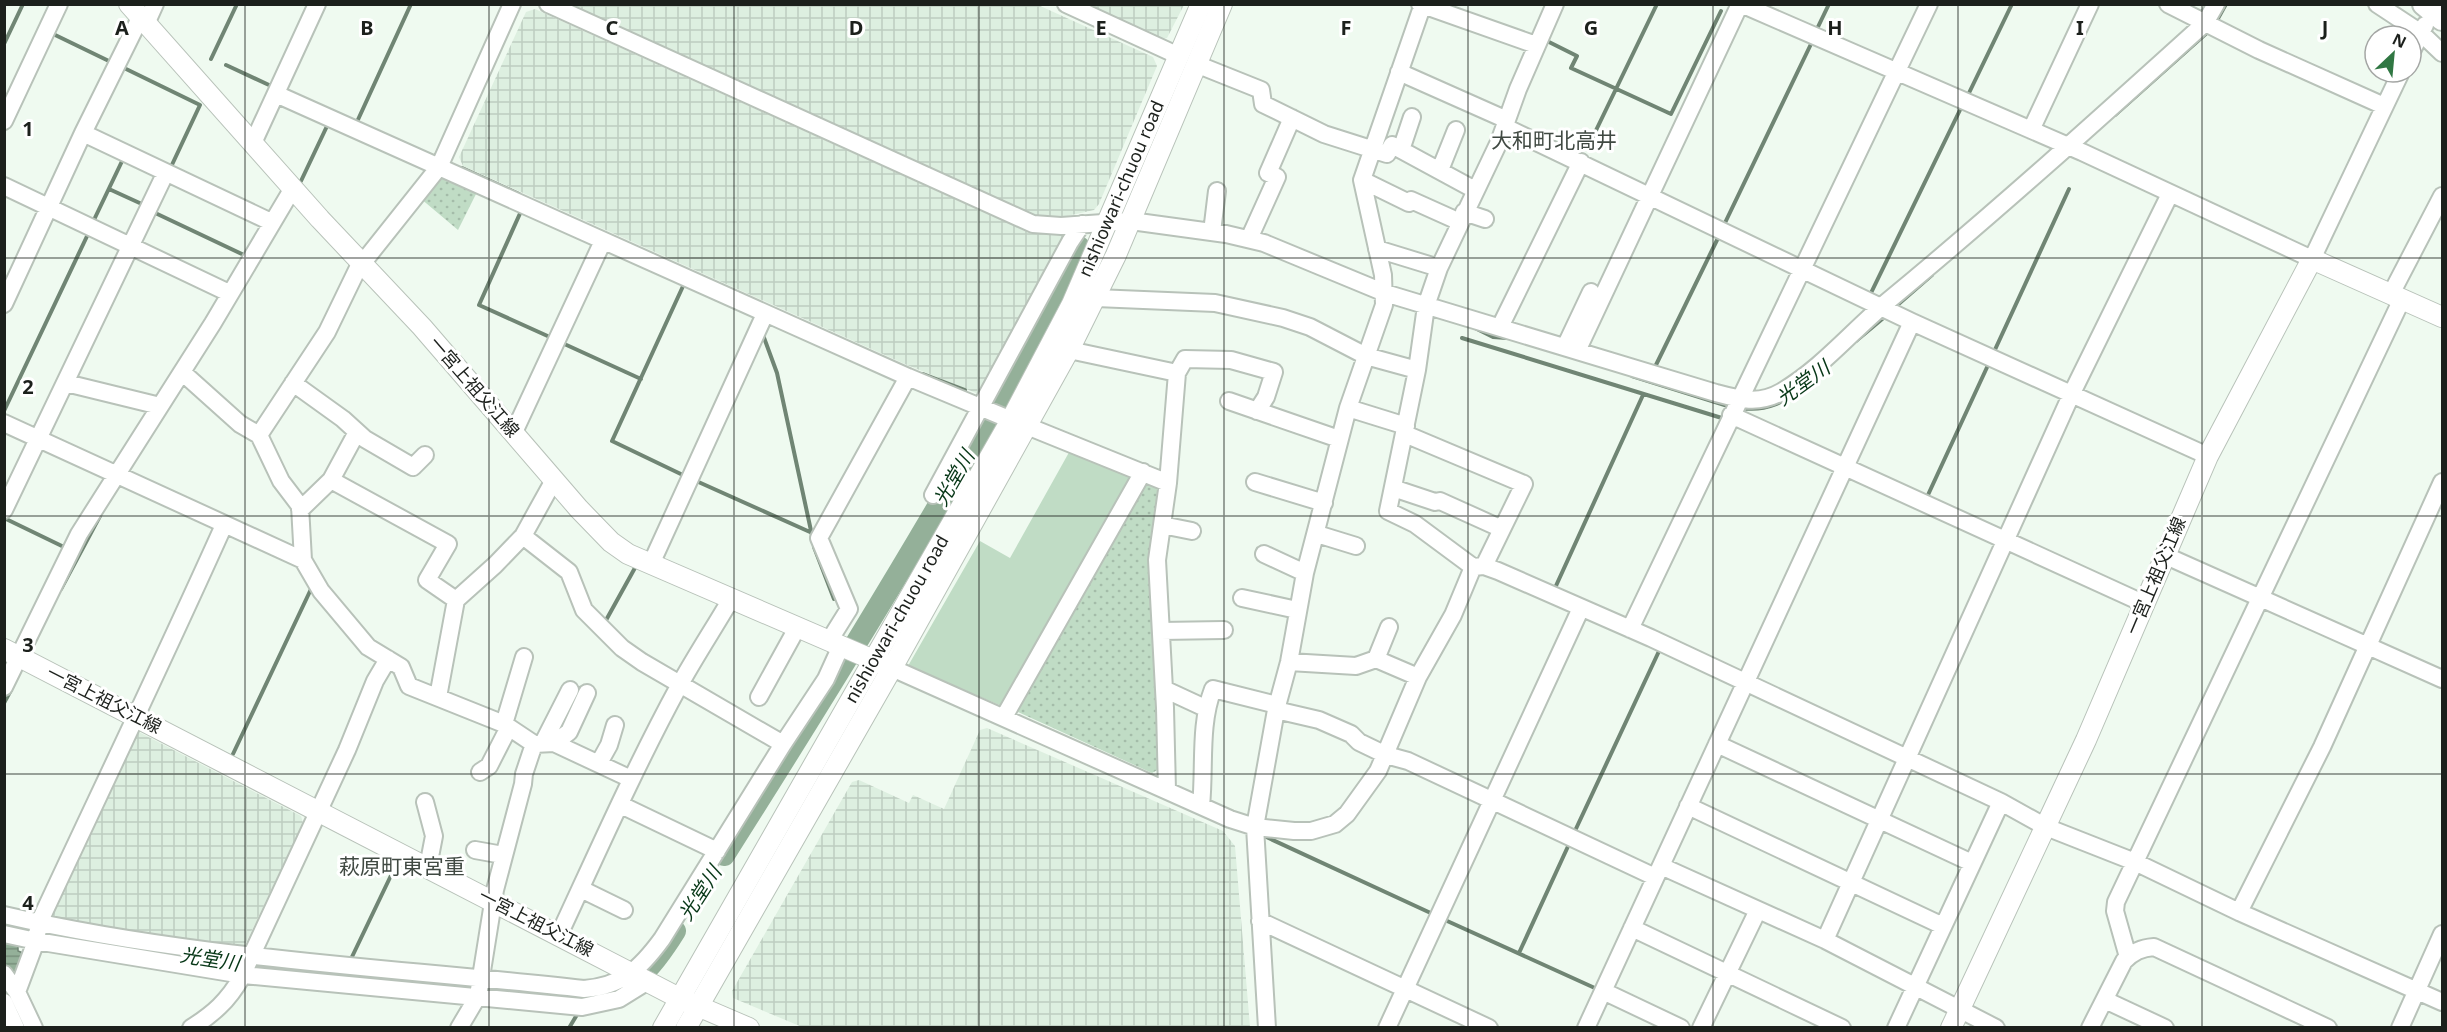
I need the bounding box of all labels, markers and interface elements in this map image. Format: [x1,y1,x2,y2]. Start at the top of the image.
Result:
text: A [115,14,129,41]
text: B [360,14,374,41]
text: C [606,14,619,41]
text: D [849,14,863,41]
text: E [1095,14,1107,41]
text: F [1341,14,1351,41]
text: G [1584,14,1598,41]
text: H [1827,14,1843,41]
text: I [2076,14,2084,41]
text: J [2320,14,2328,41]
north arrow [2363,24,2423,84]
text: N [2389,28,2410,53]
street label: nishiowari-chuou road [1072,97,1169,280]
text: 1 [22,115,34,142]
district label: 大和町北高井 [1491,126,1617,154]
street label: 一宮上祖父江線 [424,331,525,442]
water label: 光堂川 [1771,353,1837,411]
text: 2 [22,373,34,400]
water label: 光堂川 [927,443,981,510]
street label: 一宮上祖父江線 [2119,513,2191,638]
street label: nishiowari-chuou road [839,530,954,707]
text: 3 [22,631,34,658]
street label: 一宮上祖父江線 [43,660,166,738]
district label: 萩原町東宮重 [339,852,465,880]
water label: 光堂川 [672,859,728,925]
street label: 一宮上祖父江線 [475,883,598,961]
text: 4 [22,889,34,916]
water label: 光堂川 [178,940,244,977]

